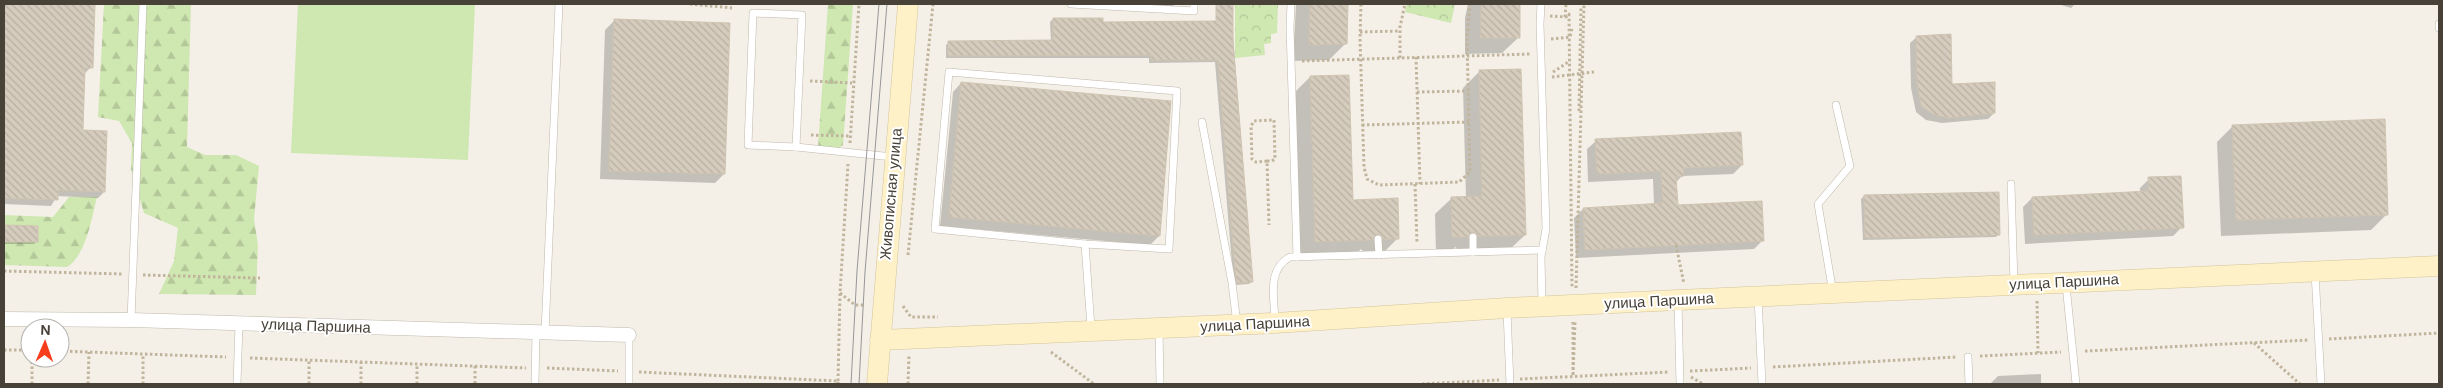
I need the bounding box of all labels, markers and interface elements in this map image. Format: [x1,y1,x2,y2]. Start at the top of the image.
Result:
street label: Живописная улица [875,127,907,261]
street label: улица Паршина [2009,269,2120,295]
street label: улица Паршина [1604,288,1715,314]
street label: улица Паршина [1200,311,1311,337]
street label: улица Паршина [261,314,372,338]
north arrow [20,318,70,368]
text: N [40,321,51,339]

